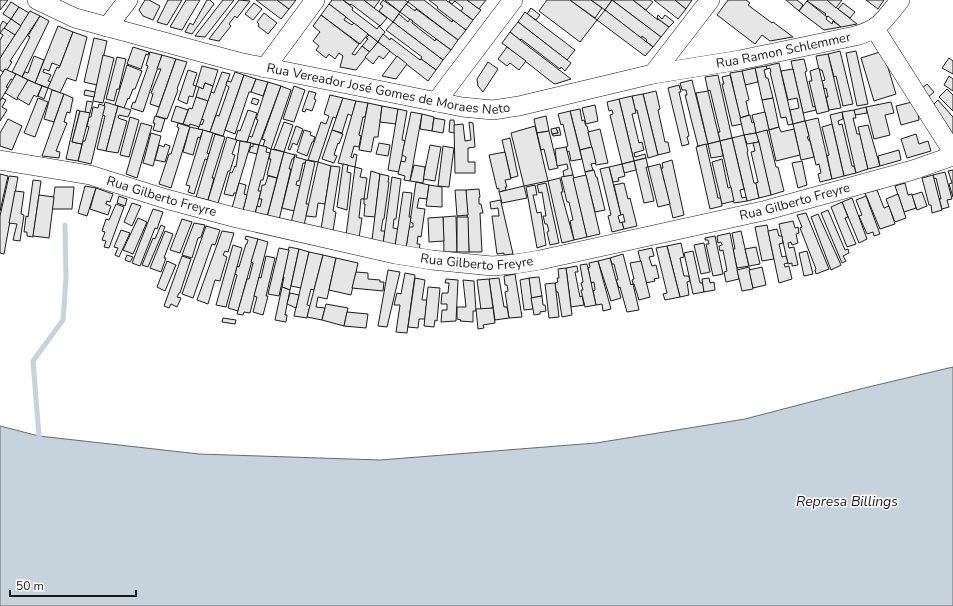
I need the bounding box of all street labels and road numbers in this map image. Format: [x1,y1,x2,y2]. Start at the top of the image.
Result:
street label: Rua Ramon Schlemmer [715,28,853,73]
street label: Rua Vereador José Gomes de Moraes Neto [265,59,511,119]
street label: Rua Gilberto Freyre [104,172,219,221]
street label: Rua Gilberto Freyre [738,179,852,225]
street label: Rua Gilberto Freyre [419,249,535,275]

